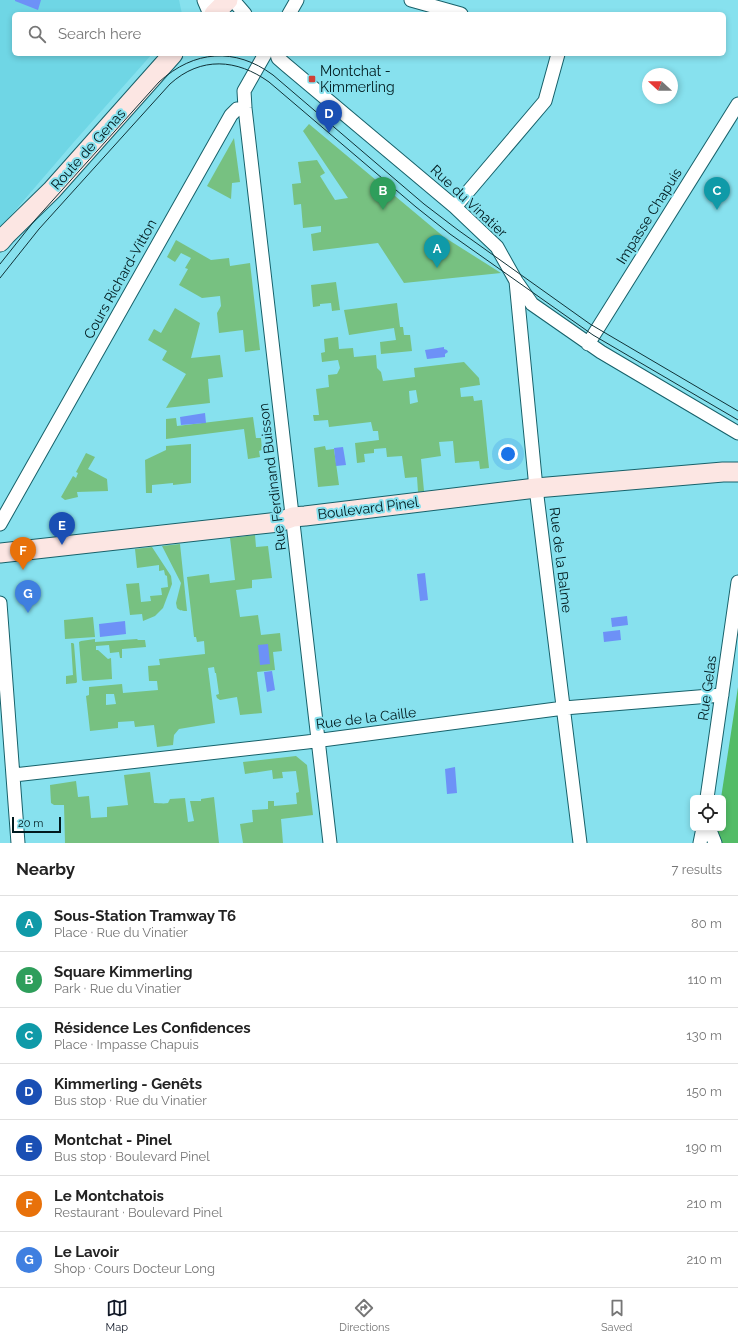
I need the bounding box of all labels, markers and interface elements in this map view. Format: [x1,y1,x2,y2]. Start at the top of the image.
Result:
search box [12,12,726,56]
icon: search [26,23,48,45]
text: Search here [58,25,141,43]
place label: Montchat - Kimmerling [320,63,395,95]
north arrow [642,68,678,104]
marker: Montchat - Kimmerling [307,74,317,84]
pin: D [316,100,342,133]
street label: Route de Genas [48,105,129,193]
street label: Rue du Vinatier [428,162,511,240]
street label: Impasse Chapuis [613,165,685,267]
pin: B [370,177,396,210]
pin: C [704,177,730,210]
street label: Cours Richard-Vitton [80,216,160,342]
pin: A [424,235,450,268]
street label: Rue Ferdinand Buisson [255,402,289,552]
your location [498,444,518,464]
street label: Boulevard Pinel [317,494,420,522]
street label: Rue de la Balme [547,506,575,614]
pin: E [49,512,75,545]
pin: F [10,537,36,570]
pin: G [15,580,41,613]
street label: Rue Gelas [695,654,720,722]
street label: Rue de la Caille [315,704,417,732]
map controls [690,795,726,831]
button: locate [690,795,726,831]
scale bar [12,815,61,834]
text: 20 m [18,817,43,830]
text: Nearby [16,859,75,879]
text: 7 results [672,862,722,877]
text: Sous-Station Tramway T6 [54,907,236,925]
text: A [25,916,33,931]
text: 80 m [691,916,722,931]
text: Place · Rue du Vinatier [54,925,188,940]
text: Square Kimmerling [54,963,193,981]
text: B [25,972,33,987]
text: 110 m [688,972,722,987]
text: Park · Rue du Vinatier [54,981,181,996]
text: Résidence Les Confidences [54,1019,251,1037]
text: C [25,1028,33,1043]
text: 130 m [686,1028,722,1043]
text: Place · Impasse Chapuis [54,1037,199,1052]
text: Kimmerling - Genêts [54,1075,202,1093]
text: D [24,1084,34,1099]
text: 150 m [686,1084,722,1099]
text: Bus stop · Rue du Vinatier [54,1093,207,1108]
text: Montchat - Pinel [54,1131,172,1149]
text: E [25,1140,33,1155]
text: 190 m [686,1140,722,1155]
text: Bus stop · Boulevard Pinel [54,1149,210,1164]
text: Le Montchatois [54,1187,164,1205]
text: F [25,1196,33,1211]
text: 210 m [686,1196,722,1211]
text: Restaurant · Boulevard Pinel [54,1205,222,1220]
text: Le Lavoir [54,1243,119,1261]
text: G [24,1252,34,1267]
text: 210 m [686,1252,722,1267]
text: Shop · Cours Docteur Long [54,1261,215,1276]
tab: Map [106,1297,128,1334]
tab: Directions [339,1297,390,1334]
tab: Saved [601,1297,632,1334]

